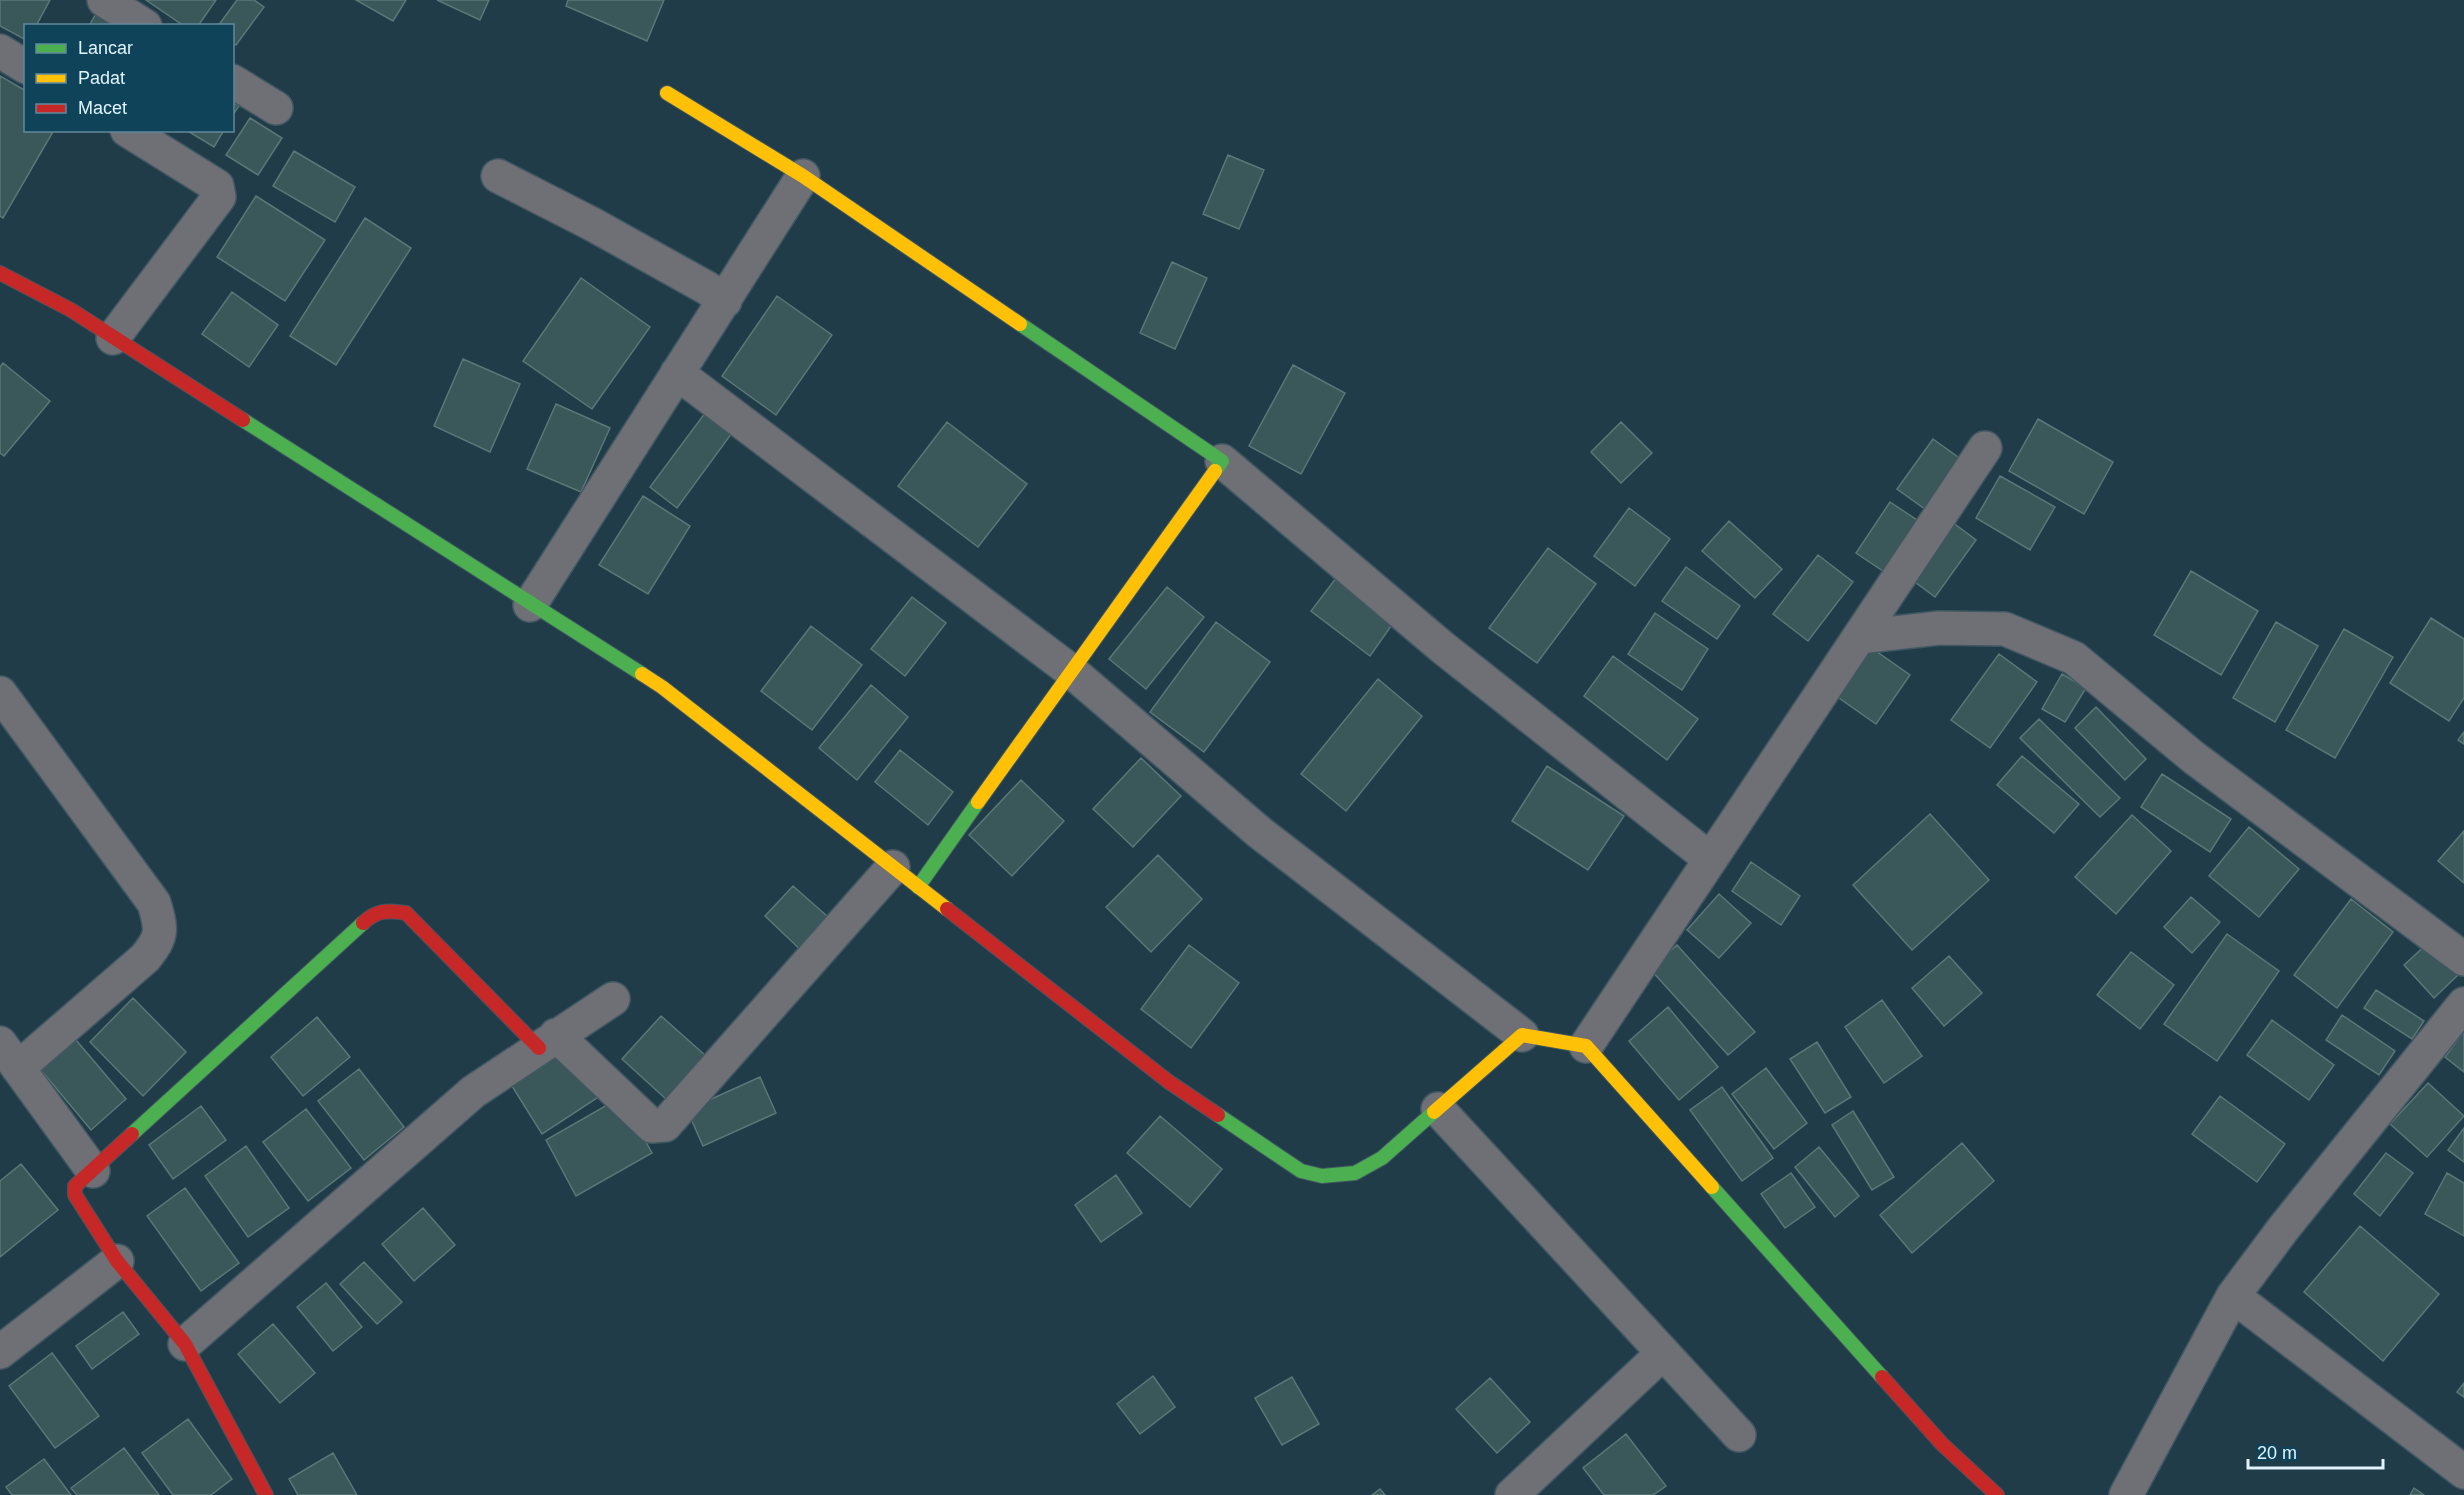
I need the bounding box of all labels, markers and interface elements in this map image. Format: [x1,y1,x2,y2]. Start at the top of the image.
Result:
legend [24,24,234,132]
text: Lancar [78,38,133,58]
text: Padat [78,68,125,88]
text: Macet [78,98,127,118]
scale bar [2248,1432,2383,1470]
text: 20 m [2257,1443,2297,1463]

